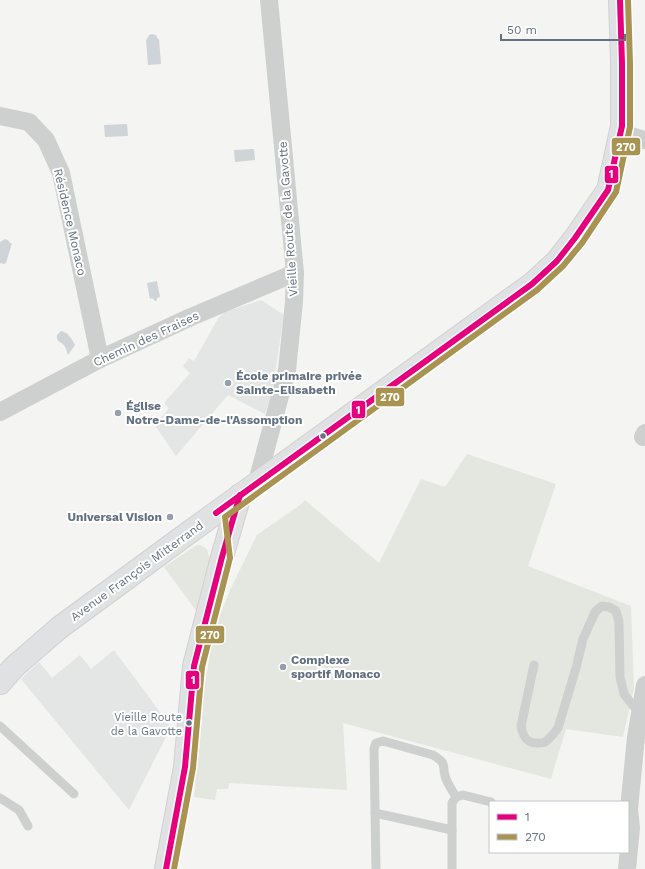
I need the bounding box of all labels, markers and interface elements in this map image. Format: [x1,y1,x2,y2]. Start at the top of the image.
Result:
scale bar [501,16,625,42]
text: 50 m [507,23,537,37]
line badge: 270 [611,137,641,156]
street label: Vieille Route de la Gavotte [276,141,300,297]
text: 270 [616,141,636,154]
line badge: 1 [604,165,619,184]
street label: Résidence Monaco [51,167,89,277]
text: 1 [609,168,613,181]
street label: Chemin des Fraises [91,308,201,370]
place label: École primaire privée Sainte-Elisabeth [236,369,362,397]
marker: École primaire privée Sainte-Elisabeth [223,378,233,388]
line badge: 270 [375,387,405,407]
text: 270 [380,391,400,404]
place label: Église Notre-Dame-de-l'Assomption [126,399,302,427]
line badge: 1 [351,400,366,419]
text: 1 [356,404,360,417]
marker: Église Notre-Dame-de-l'Assomption [113,408,123,418]
unlabelled marker [318,431,328,441]
place label: Universal Vision [68,510,162,524]
marker: Universal Vision [165,512,175,522]
street label: Avenue François Mitterrand [68,518,206,624]
line badge: 270 [195,625,225,644]
text: 270 [200,629,220,642]
place label: Complexe sportif Monaco [291,653,381,681]
marker: Complexe sportif Monaco [278,662,288,672]
line badge: 1 [185,670,200,690]
text: 1 [191,674,195,687]
place label: Vieille Route de la Gavotte [111,711,182,738]
marker: Vieille Route de la Gavotte [184,718,194,728]
legend [489,801,629,853]
text: 1 [525,810,530,824]
text: 270 [525,830,546,844]

